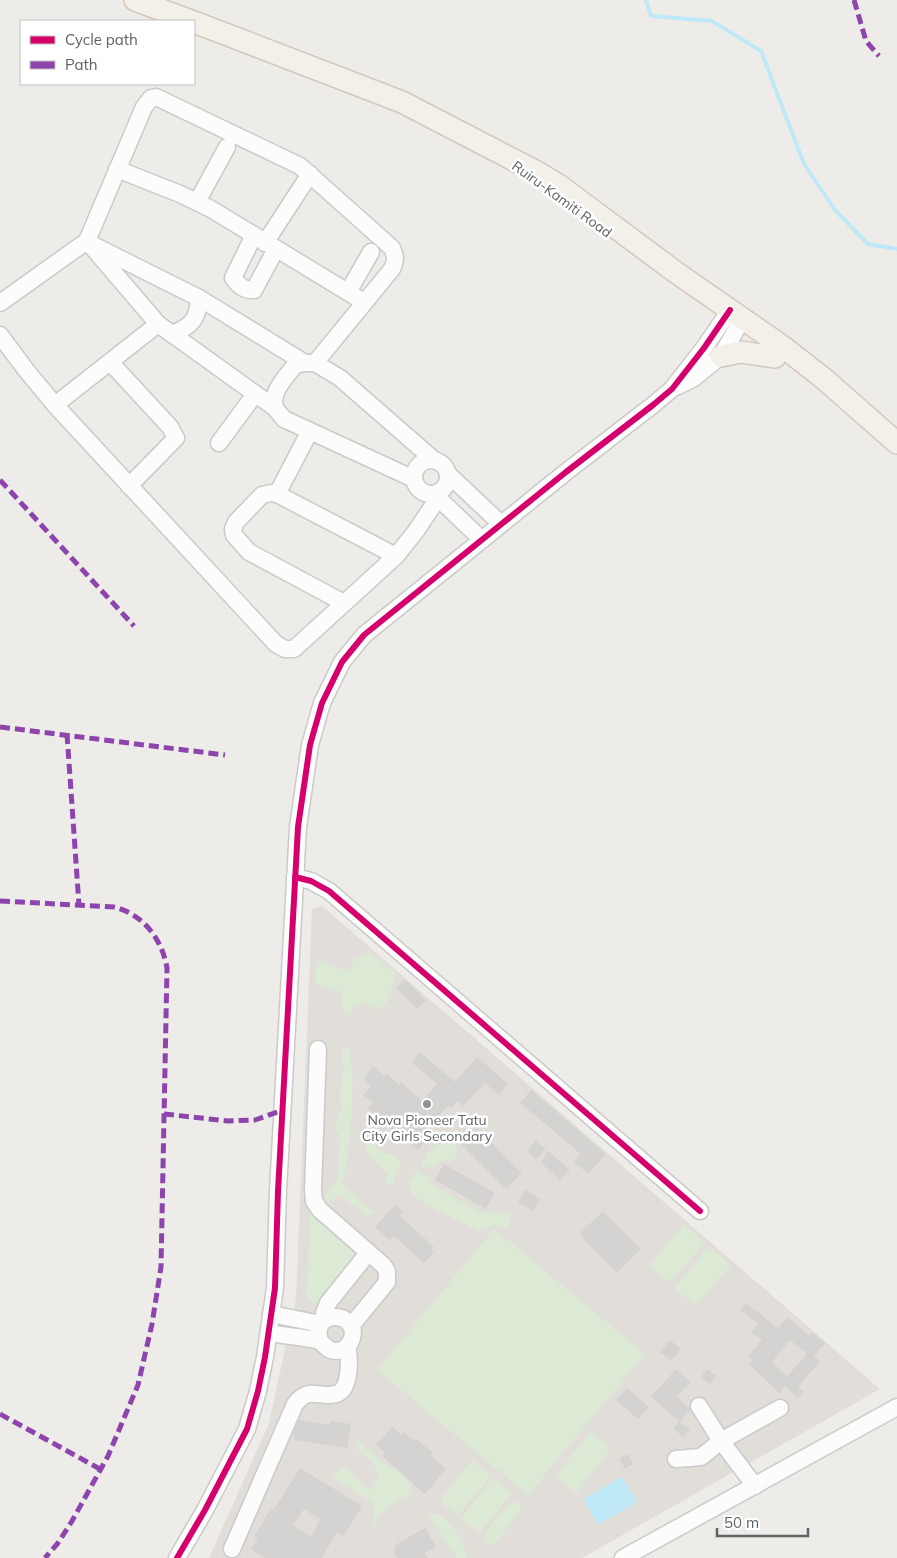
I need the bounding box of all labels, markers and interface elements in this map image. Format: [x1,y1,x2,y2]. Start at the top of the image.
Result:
legend [20,20,195,85]
text: Cycle path [65,30,138,49]
text: Path [65,55,97,74]
street label: Ruiru-Kamiti Road [508,157,616,241]
marker: Nova Pioneer Tatu City Girls Secondary [421,1098,433,1110]
place label: Nova Pioneer Tatu City Girls Secondary [362,1111,493,1145]
scale bar [717,1506,808,1538]
text: 50 m [724,1513,759,1532]

